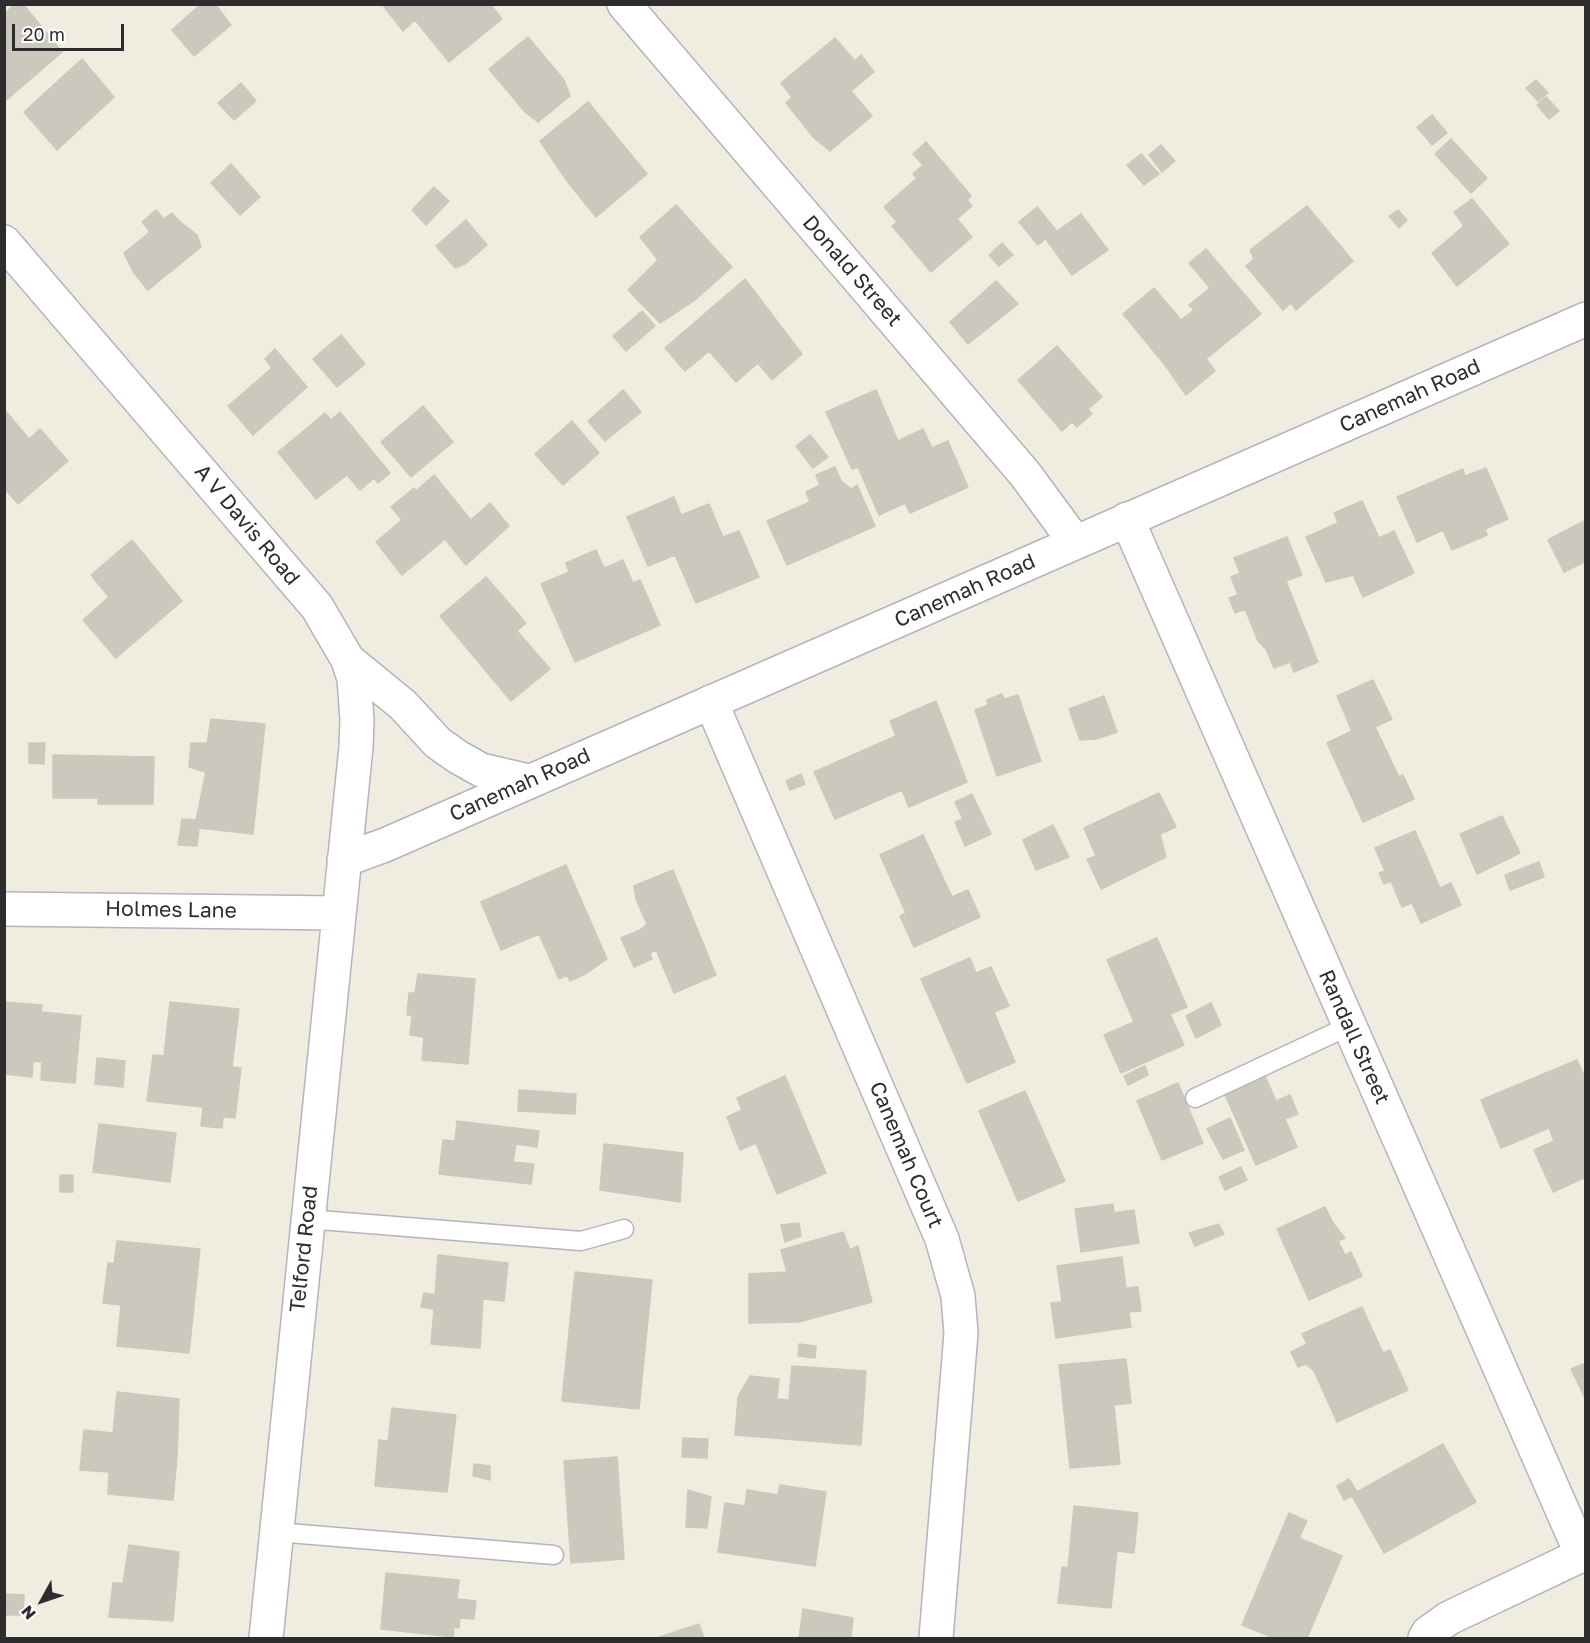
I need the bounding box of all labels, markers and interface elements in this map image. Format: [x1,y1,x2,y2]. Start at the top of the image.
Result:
scale bar [15,12,128,50]
text: 20 m [23,23,65,45]
street label: Donald Street [797,210,907,332]
street label: Canemah Road [1336,354,1484,438]
street label: A V Davis Road [189,459,305,591]
street label: Canemah Road [891,549,1039,633]
street label: Canemah Road [446,743,594,827]
street label: Holmes Lane [105,896,237,924]
street label: Randall Street [1313,966,1395,1108]
street label: Canemah Court [864,1078,948,1232]
street label: Telford Road [285,1184,323,1314]
north arrow [12,1571,72,1631]
text: N [17,1601,40,1624]

